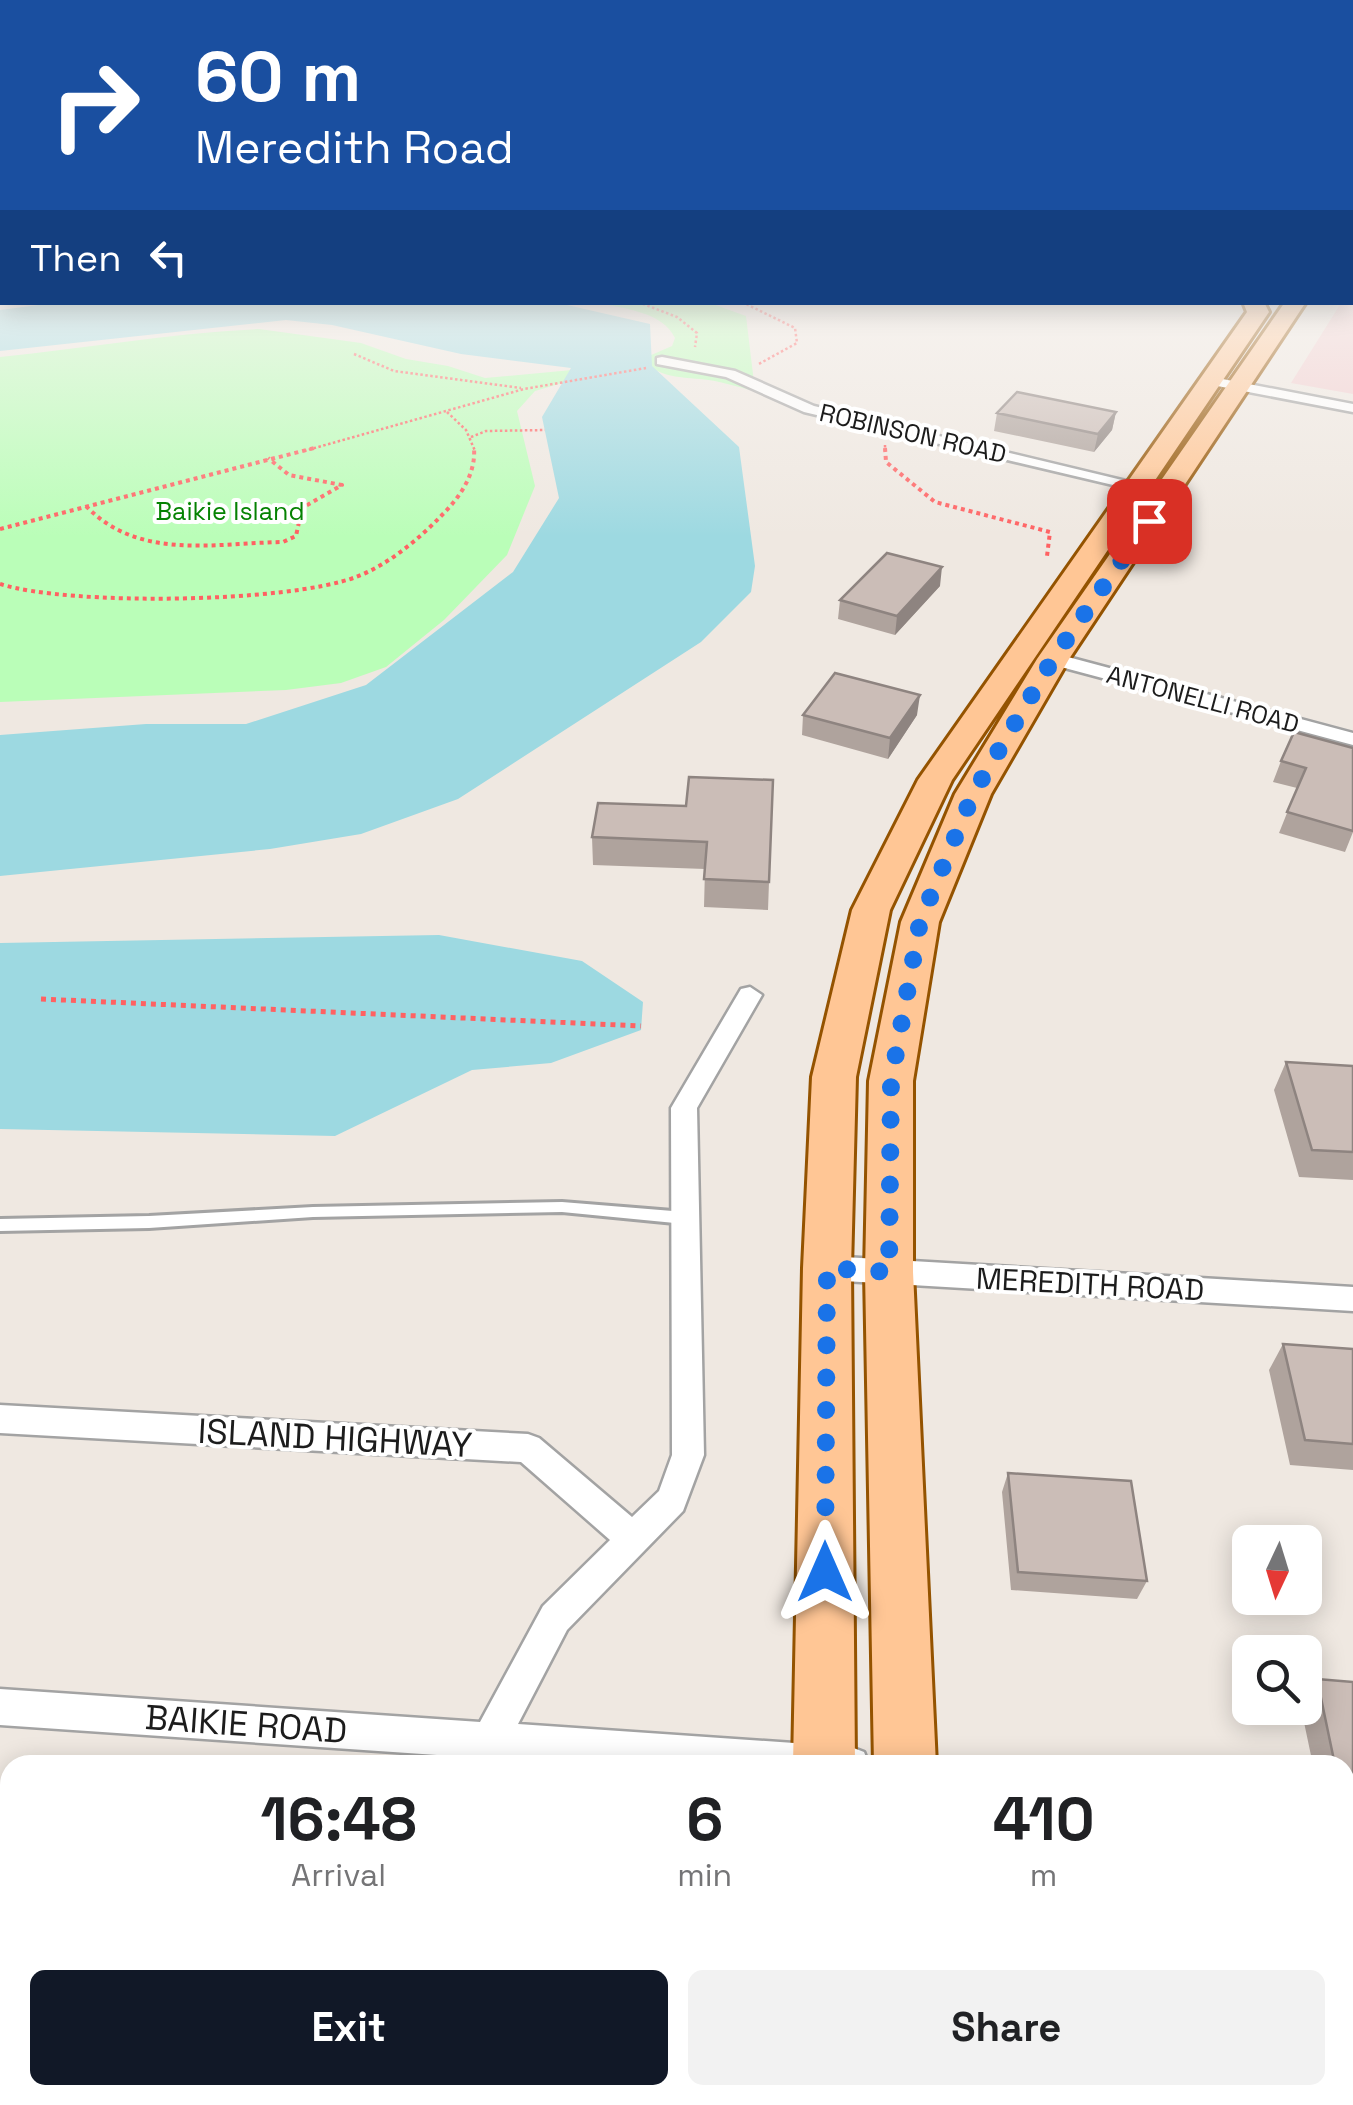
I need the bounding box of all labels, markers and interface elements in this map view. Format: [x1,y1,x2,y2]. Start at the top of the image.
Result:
text: 60 m [195,32,361,121]
icon: right [30,40,160,170]
text: Meredith Road [195,119,514,176]
icon: left [141,230,196,285]
text: Then [30,234,121,282]
street label: ROBINSON ROAD [816,396,1010,470]
pin [1107,479,1192,564]
icon: arrive [1122,494,1177,549]
park label: Baikie Island [155,495,305,527]
street label: ANTONELLI ROAD [1103,658,1303,740]
street label: MEREDITH ROAD [975,1259,1205,1309]
street label: ISLAND HIGHWAY [197,1409,473,1467]
position arrow [773,1520,877,1624]
north arrow [1232,1525,1322,1615]
map controls [1232,1525,1322,1725]
button: search [1232,1635,1322,1725]
street label: BAIKIE ROAD [143,1695,349,1753]
text: 16:48 [260,1781,417,1858]
text: 6 [686,1781,723,1858]
text: 410 [993,1781,1095,1858]
text: Arrival [291,1855,386,1895]
text: min [677,1855,732,1895]
text: m [1030,1855,1057,1895]
button: Exit [30,1970,668,2085]
button: Share [688,1970,1325,2085]

